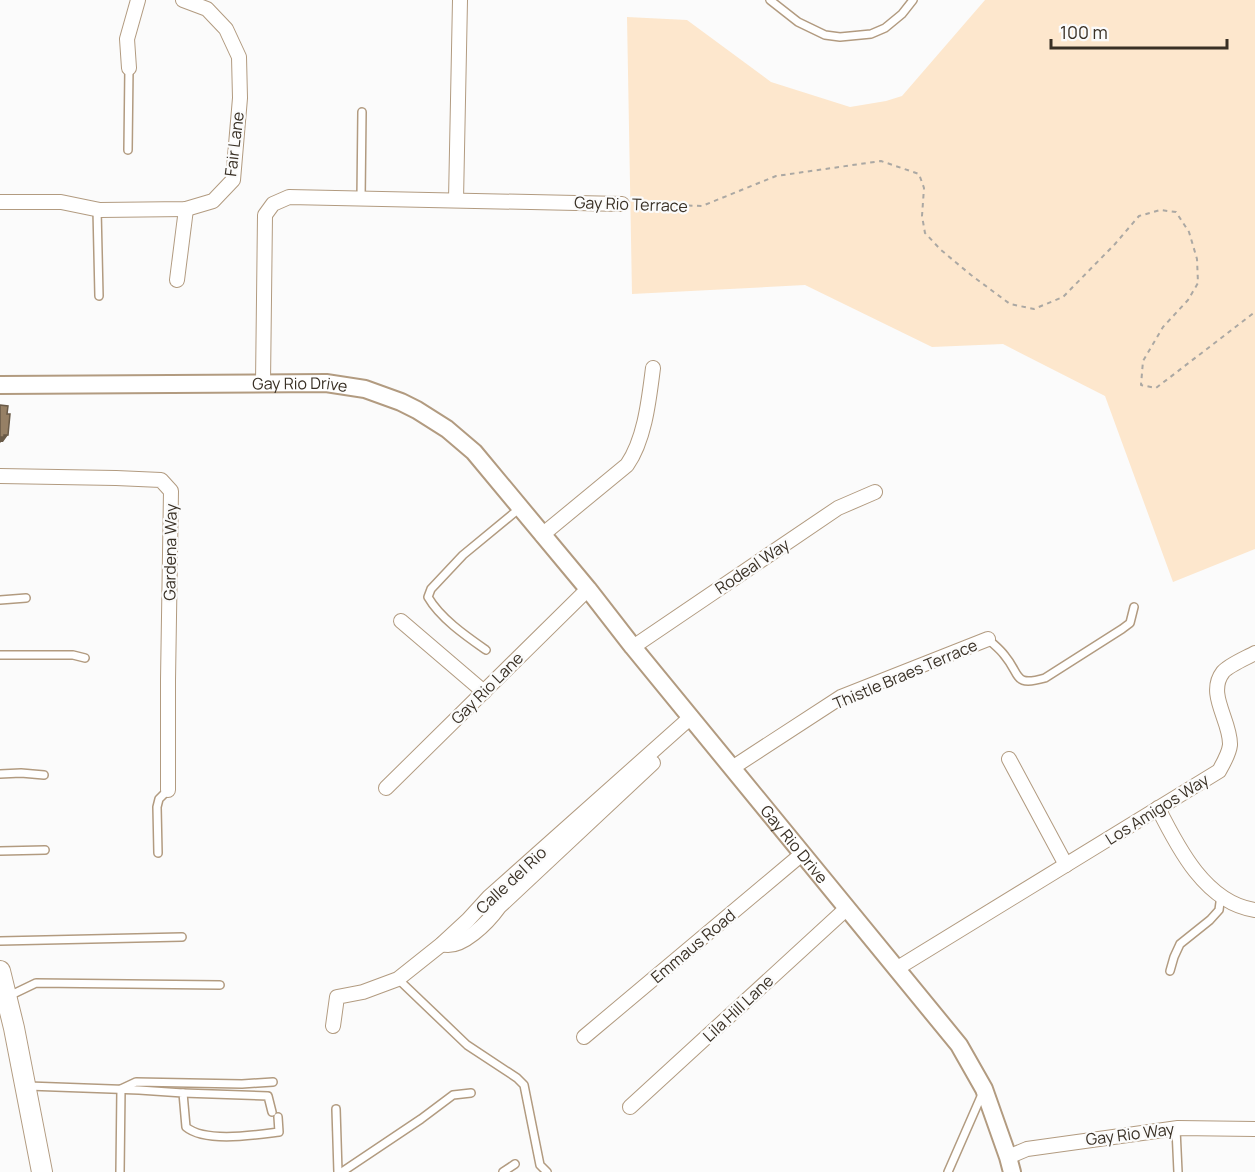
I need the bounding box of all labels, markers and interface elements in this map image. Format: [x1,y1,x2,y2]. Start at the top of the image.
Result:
scale bar [1051,12,1226,50]
text: 100 m [1060,20,1108,44]
street label: Fair Lane [219,110,249,178]
street label: Gay Rio Terrace [574,191,688,217]
street label: Gay Rio Drive [252,372,349,397]
street label: Gardena Way [158,503,182,601]
street label: Rodeal Way [711,533,794,599]
street label: Thistle Braes Terrace [830,634,980,714]
street label: Gay Rio Lane [446,647,528,729]
street label: Los Amigos Way [1101,768,1213,850]
street label: Gay Rio Drive [756,800,833,888]
street label: Calle del Rio [471,841,551,919]
street label: Emmaus Road [646,904,740,988]
street label: Lila Hill Lane [698,970,778,1046]
street label: Gay Rio Way [1085,1118,1176,1150]

